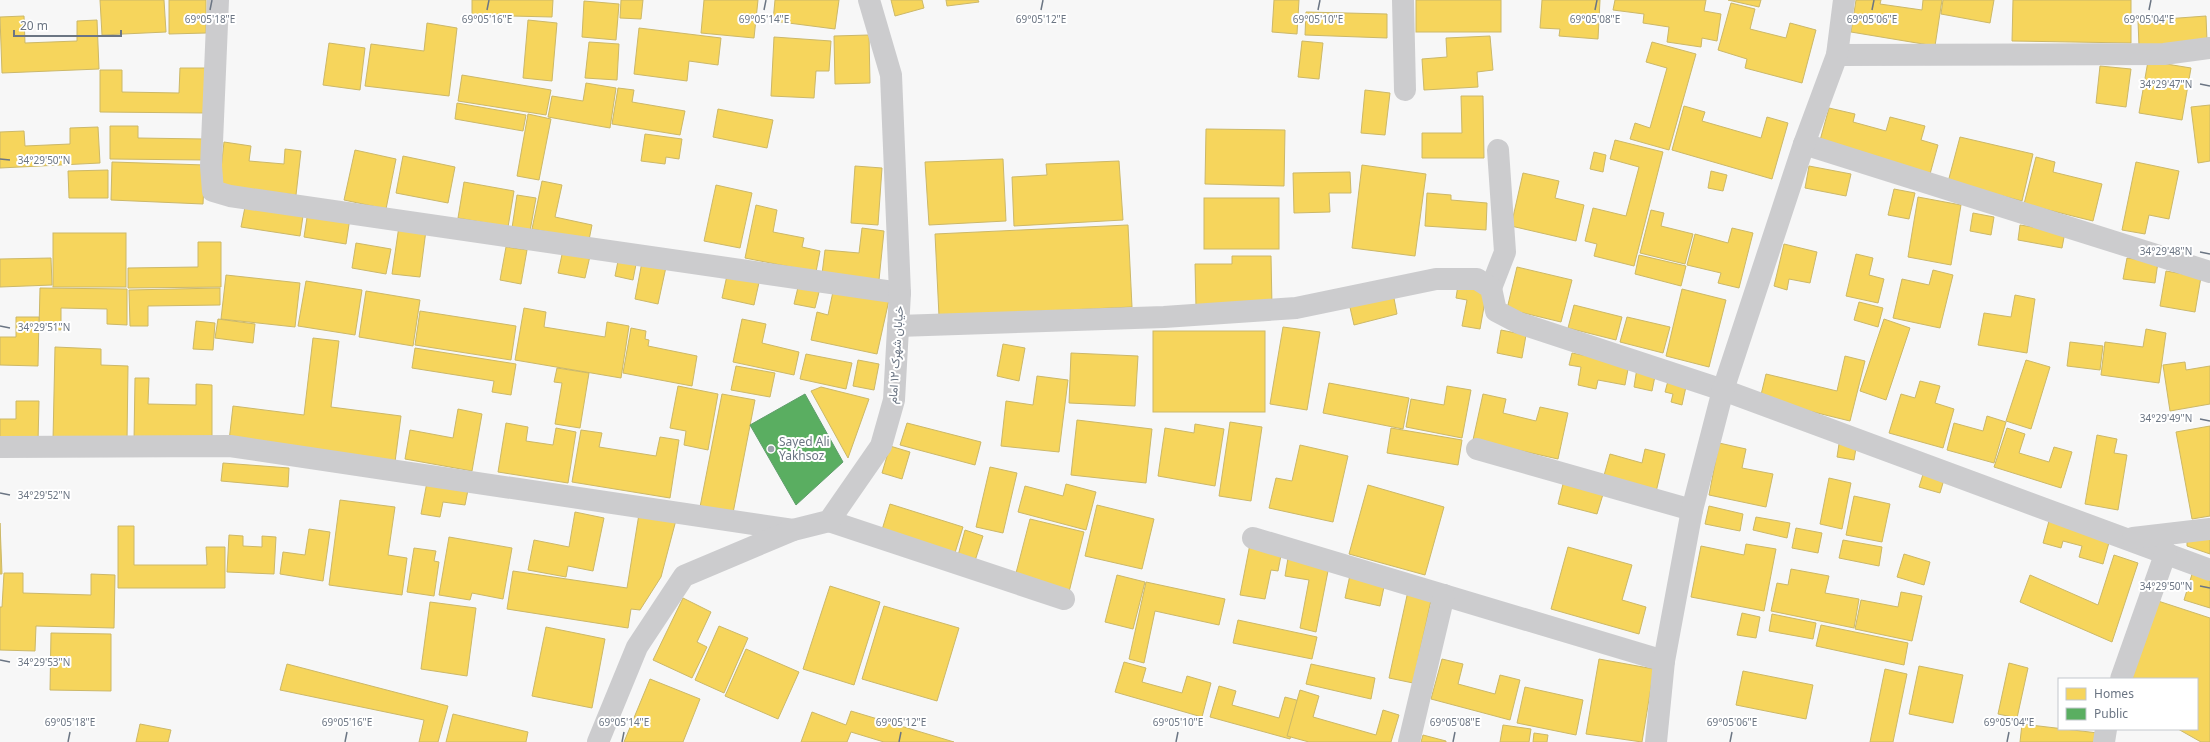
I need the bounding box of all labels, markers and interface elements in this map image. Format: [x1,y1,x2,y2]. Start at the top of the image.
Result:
scale bar [14,12,121,38]
text: 69°05'18"E [185,12,235,26]
text: 69°05'16"E [462,12,512,26]
text: 69°05'14"E [739,12,789,26]
text: 69°05'12"E [1016,12,1066,26]
text: 69°05'10"E [1293,12,1343,26]
text: 69°05'08"E [1570,12,1620,26]
text: 69°05'06"E [1847,12,1897,26]
text: 69°05'04"E [2124,12,2174,26]
text: 20 m [20,17,48,34]
text: 34°29'47"N [2140,77,2192,91]
text: 34°29'50"N [18,153,70,167]
text: 34°29'48"N [2140,244,2192,258]
street label: خیابان شهرک ۱۲ امام [884,305,907,405]
text: 34°29'51"N [18,320,70,334]
text: 34°29'49"N [2140,411,2192,425]
place label: Sayed Ali Yakhsoz [779,433,830,464]
marker: Sayed Ali Yakhsoz [766,444,776,454]
text: 34°29'52"N [18,488,70,502]
text: 34°29'50"N [2140,579,2192,593]
text: 34°29'53"N [18,655,70,669]
legend [2058,678,2198,730]
text: Homes [2094,685,2134,702]
text: Public [2094,705,2128,722]
text: 69°05'18"E [45,715,95,729]
text: 69°05'16"E [322,715,372,729]
text: 69°05'14"E [599,715,649,729]
text: 69°05'12"E [876,715,926,729]
text: 69°05'10"E [1153,715,1203,729]
text: 69°05'08"E [1430,715,1480,729]
text: 69°05'06"E [1707,715,1757,729]
text: 69°05'04"E [1984,715,2034,729]

